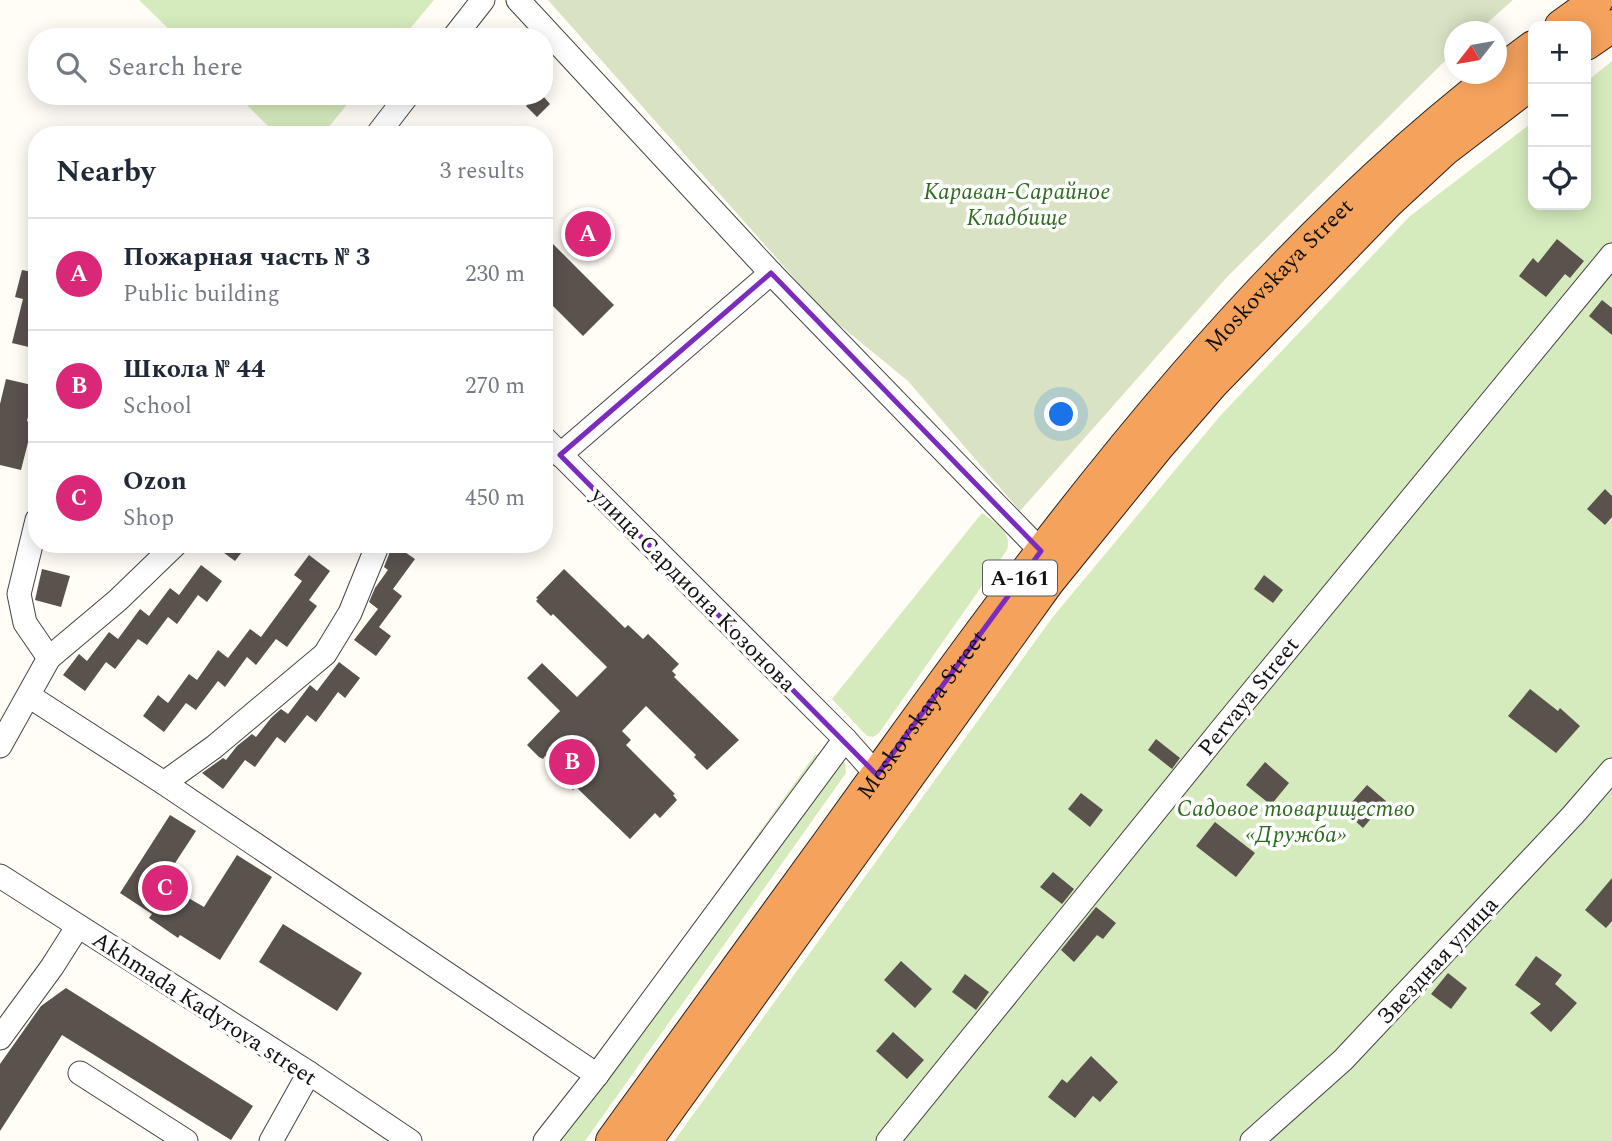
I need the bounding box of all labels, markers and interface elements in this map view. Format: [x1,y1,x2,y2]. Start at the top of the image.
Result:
north arrow [1444,21,1507,84]
map controls [1528,21,1591,210]
button: + [1528,21,1591,84]
search box [28,28,553,105]
text: Search here [108,47,243,87]
icon: search [52,48,90,86]
button: − [1528,84,1591,147]
button: locate [1528,147,1591,210]
text: Nearby [56,149,155,195]
text: 3 results [440,154,525,189]
park label: Караван-Сарайное Кладбище [923,175,1111,236]
street label: Moskovskaya Street [1197,190,1362,361]
pin: A [565,208,611,260]
text: Пожарная часть № 3 [123,237,370,277]
text: A [70,257,88,292]
text: 230 m [465,257,525,292]
text: Public building [123,277,280,312]
text: Школа № 44 [123,349,265,389]
text: B [71,369,87,404]
text: 270 m [465,369,525,404]
text: School [123,389,192,424]
your location [1044,397,1078,431]
text: Ozon [123,461,187,501]
street label: улица Сардиона Козонова [581,478,804,701]
text: C [71,481,87,516]
text: 450 m [465,481,525,516]
text: Shop [123,501,174,536]
road number: А-161 [983,560,1057,596]
street label: Moskovskaya Street [849,623,996,807]
street label: Pervaya Street [1190,630,1308,764]
pin: B [549,736,595,788]
park label: Садовое товарищество «Дружба» [1177,792,1415,853]
pin: C [142,862,188,914]
street label: Звездная улица [1369,889,1507,1033]
street label: Akhmada Kadyrova street [85,923,324,1095]

